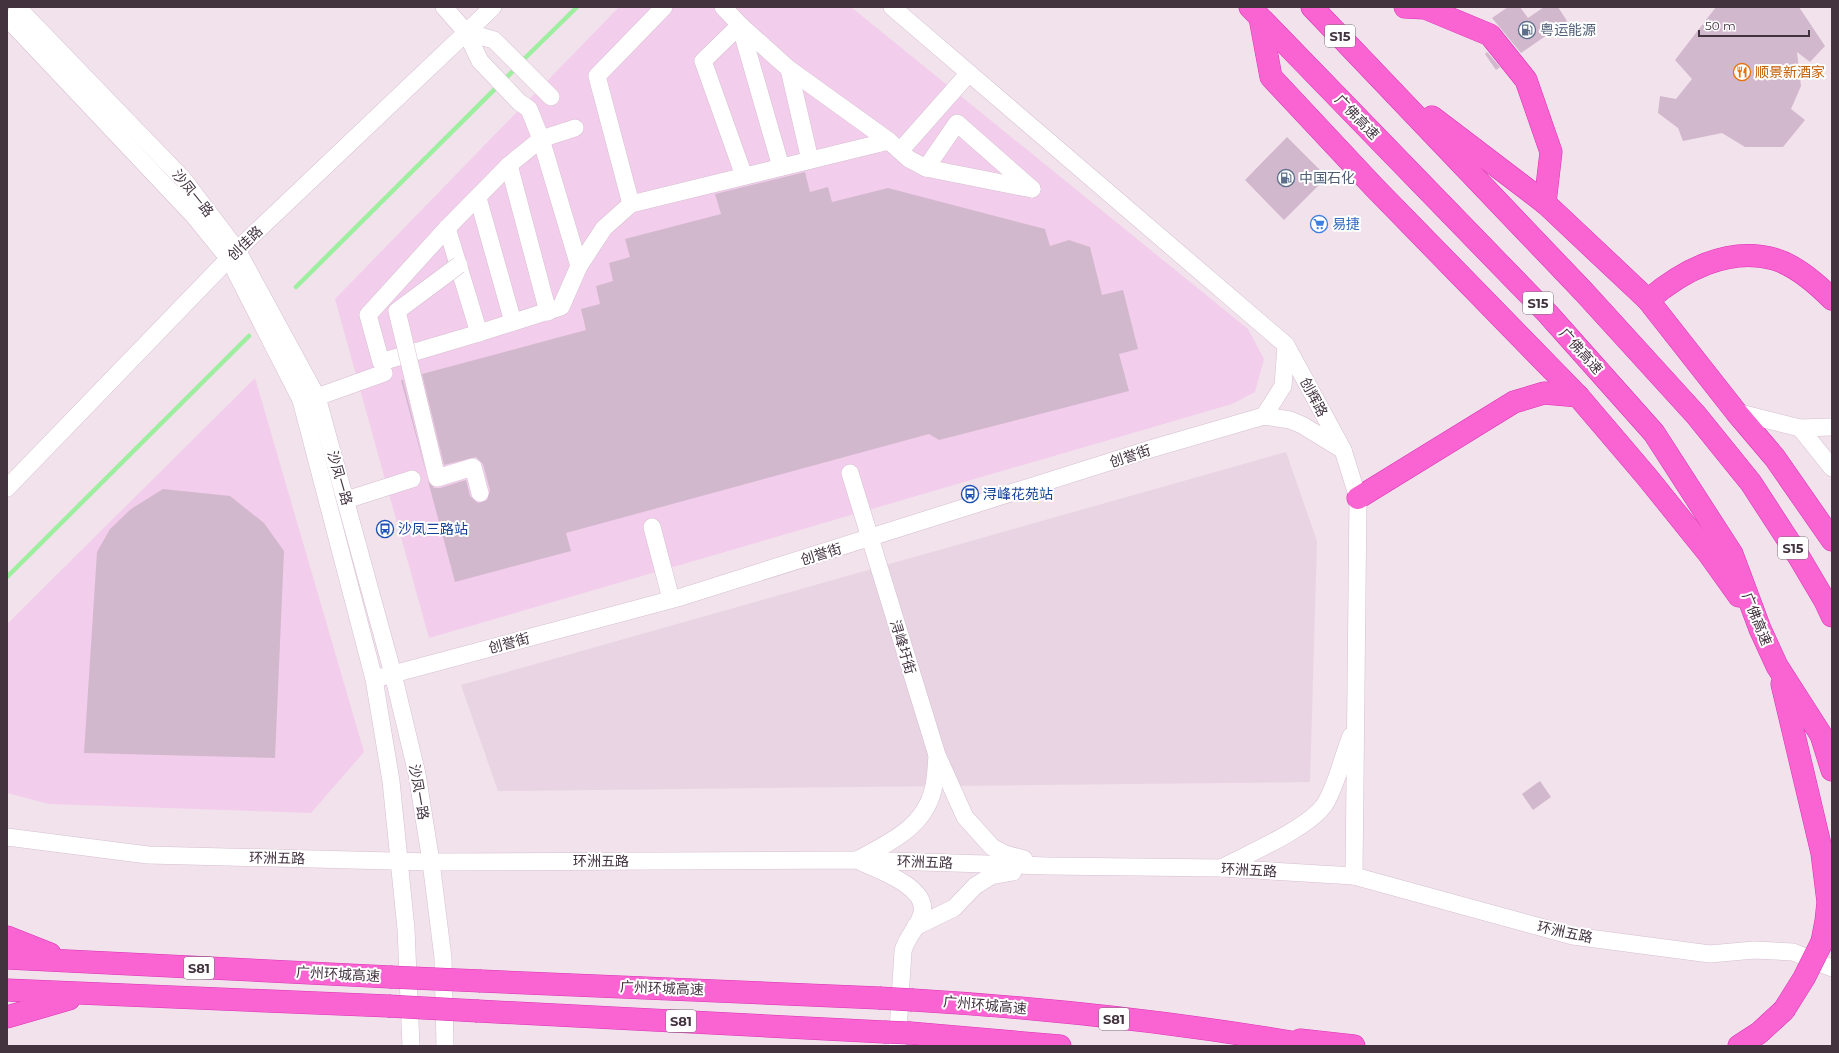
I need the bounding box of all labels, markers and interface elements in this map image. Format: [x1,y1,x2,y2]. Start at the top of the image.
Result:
scale bar [1699,12,1809,38]
text: 50 m [1705,18,1736,33]
fuel station icon: 粤运能源 [1517,20,1537,40]
place label: 粤运能源 [1540,21,1596,39]
road number: S15 [1325,25,1355,47]
restaurant icon: 顺景新酒家 [1732,62,1752,82]
place label: 顺景新酒家 [1755,63,1825,81]
street label: 广佛高速 [1331,91,1383,143]
street label: 沙凤一路 [168,166,218,220]
fuel station icon: 中国石化 [1276,168,1296,188]
place label: 中国石化 [1299,169,1355,187]
supermarket icon: 易捷 [1309,214,1329,234]
place label: 易捷 [1332,215,1360,233]
street label: 创佳路 [224,222,266,264]
road number: S15 [1523,292,1553,314]
street label: 广佛高速 [1556,324,1606,378]
street label: 创辉路 [1296,374,1332,420]
street label: 创誉街 [1107,441,1153,471]
street label: 沙凤一路 [324,449,356,507]
bus stop icon: 浔峰花苑站 [960,484,980,504]
place label: 浔峰花苑站 [983,485,1053,503]
bus stop icon: 沙凤三路站 [375,519,395,539]
place label: 沙凤三路站 [398,520,468,538]
road number: S15 [1778,537,1808,559]
street label: 创誉街 [798,539,844,569]
street label: 广佛高速 [1738,590,1776,648]
street label: 浔峰圩街 [886,618,920,676]
street label: 创誉街 [486,629,532,657]
street label: 沙凤一路 [405,763,433,821]
street label: 环洲五路 [249,849,305,867]
street label: 环洲五路 [573,852,629,870]
street label: 环洲五路 [897,852,953,872]
street label: 环洲五路 [1221,860,1277,880]
street label: 环洲五路 [1536,917,1594,947]
road number: S81 [184,957,214,979]
street label: 广州环城高速 [296,963,380,985]
street label: 广州环城高速 [620,978,704,998]
street label: 广州环城高速 [942,992,1028,1018]
road number: S81 [1099,1008,1129,1030]
road number: S81 [666,1010,696,1032]

